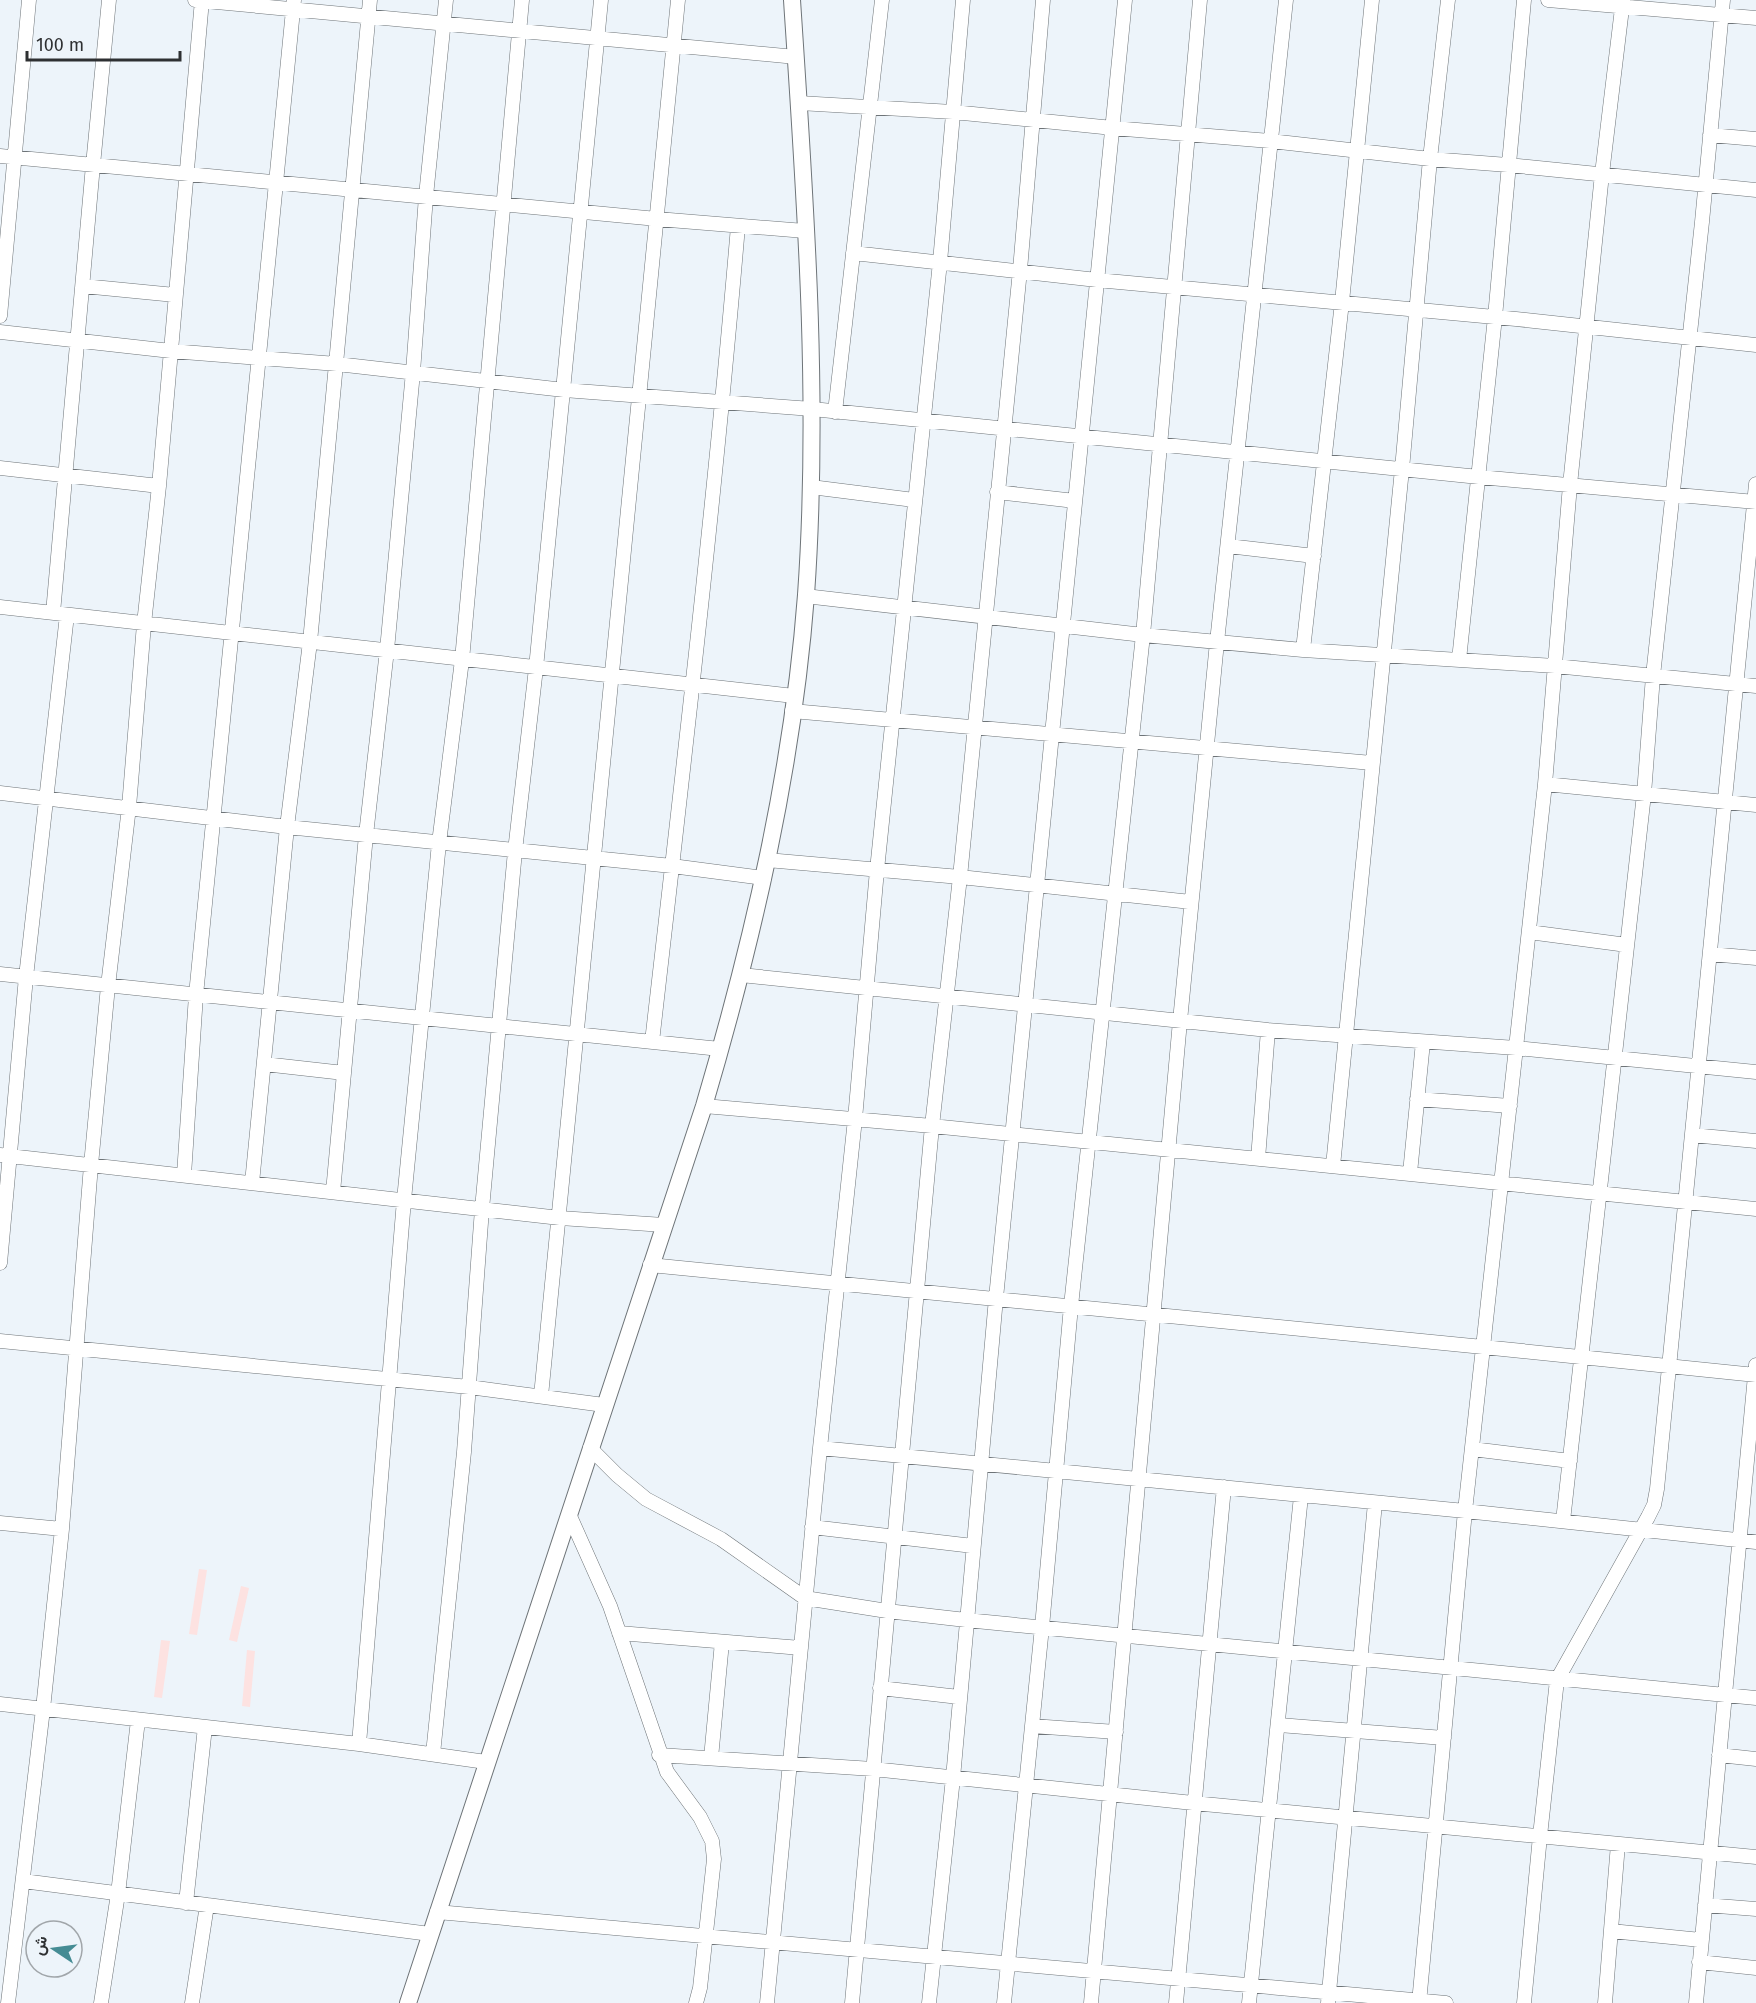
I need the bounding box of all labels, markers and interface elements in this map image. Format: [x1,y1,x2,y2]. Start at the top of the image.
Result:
scale bar [27,24,180,62]
text: 100 m [36,34,84,56]
north arrow [24,1919,84,1979]
text: ش [28,1934,51,1957]

